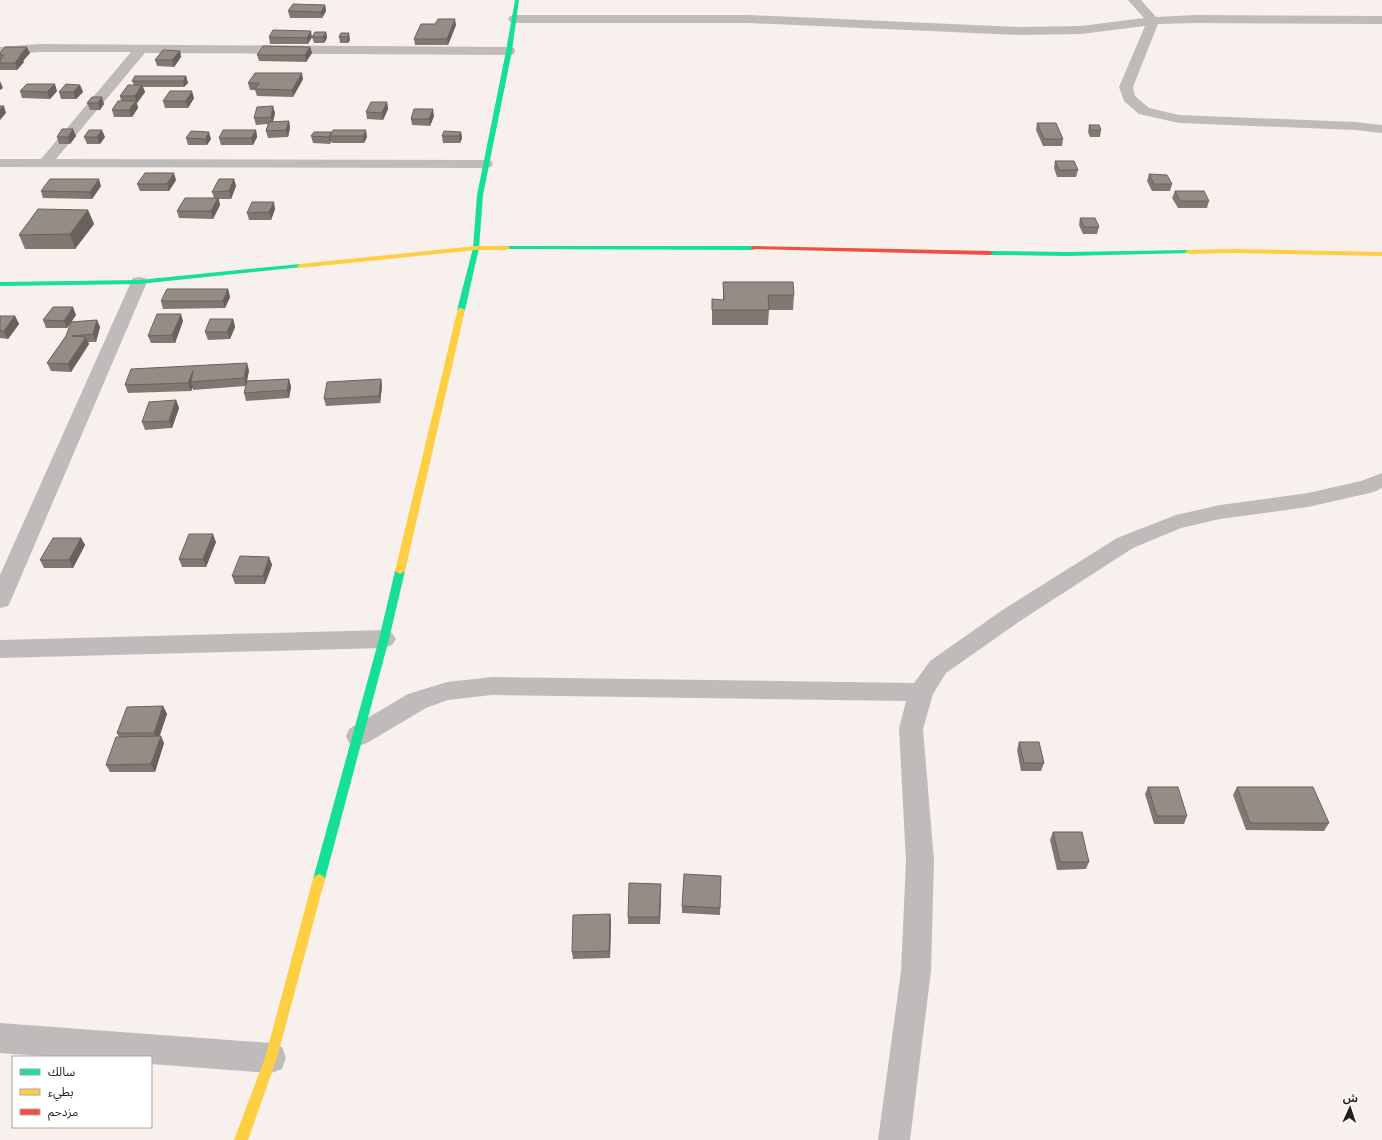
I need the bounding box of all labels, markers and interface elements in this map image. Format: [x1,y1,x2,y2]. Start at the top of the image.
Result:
legend [12,1056,152,1128]
text: سالك [48,1064,75,1079]
text: بطيء [48,1084,74,1102]
north arrow [1330,1088,1370,1128]
text: ش [1343,1091,1358,1105]
text: مزدحم [48,1104,78,1121]

